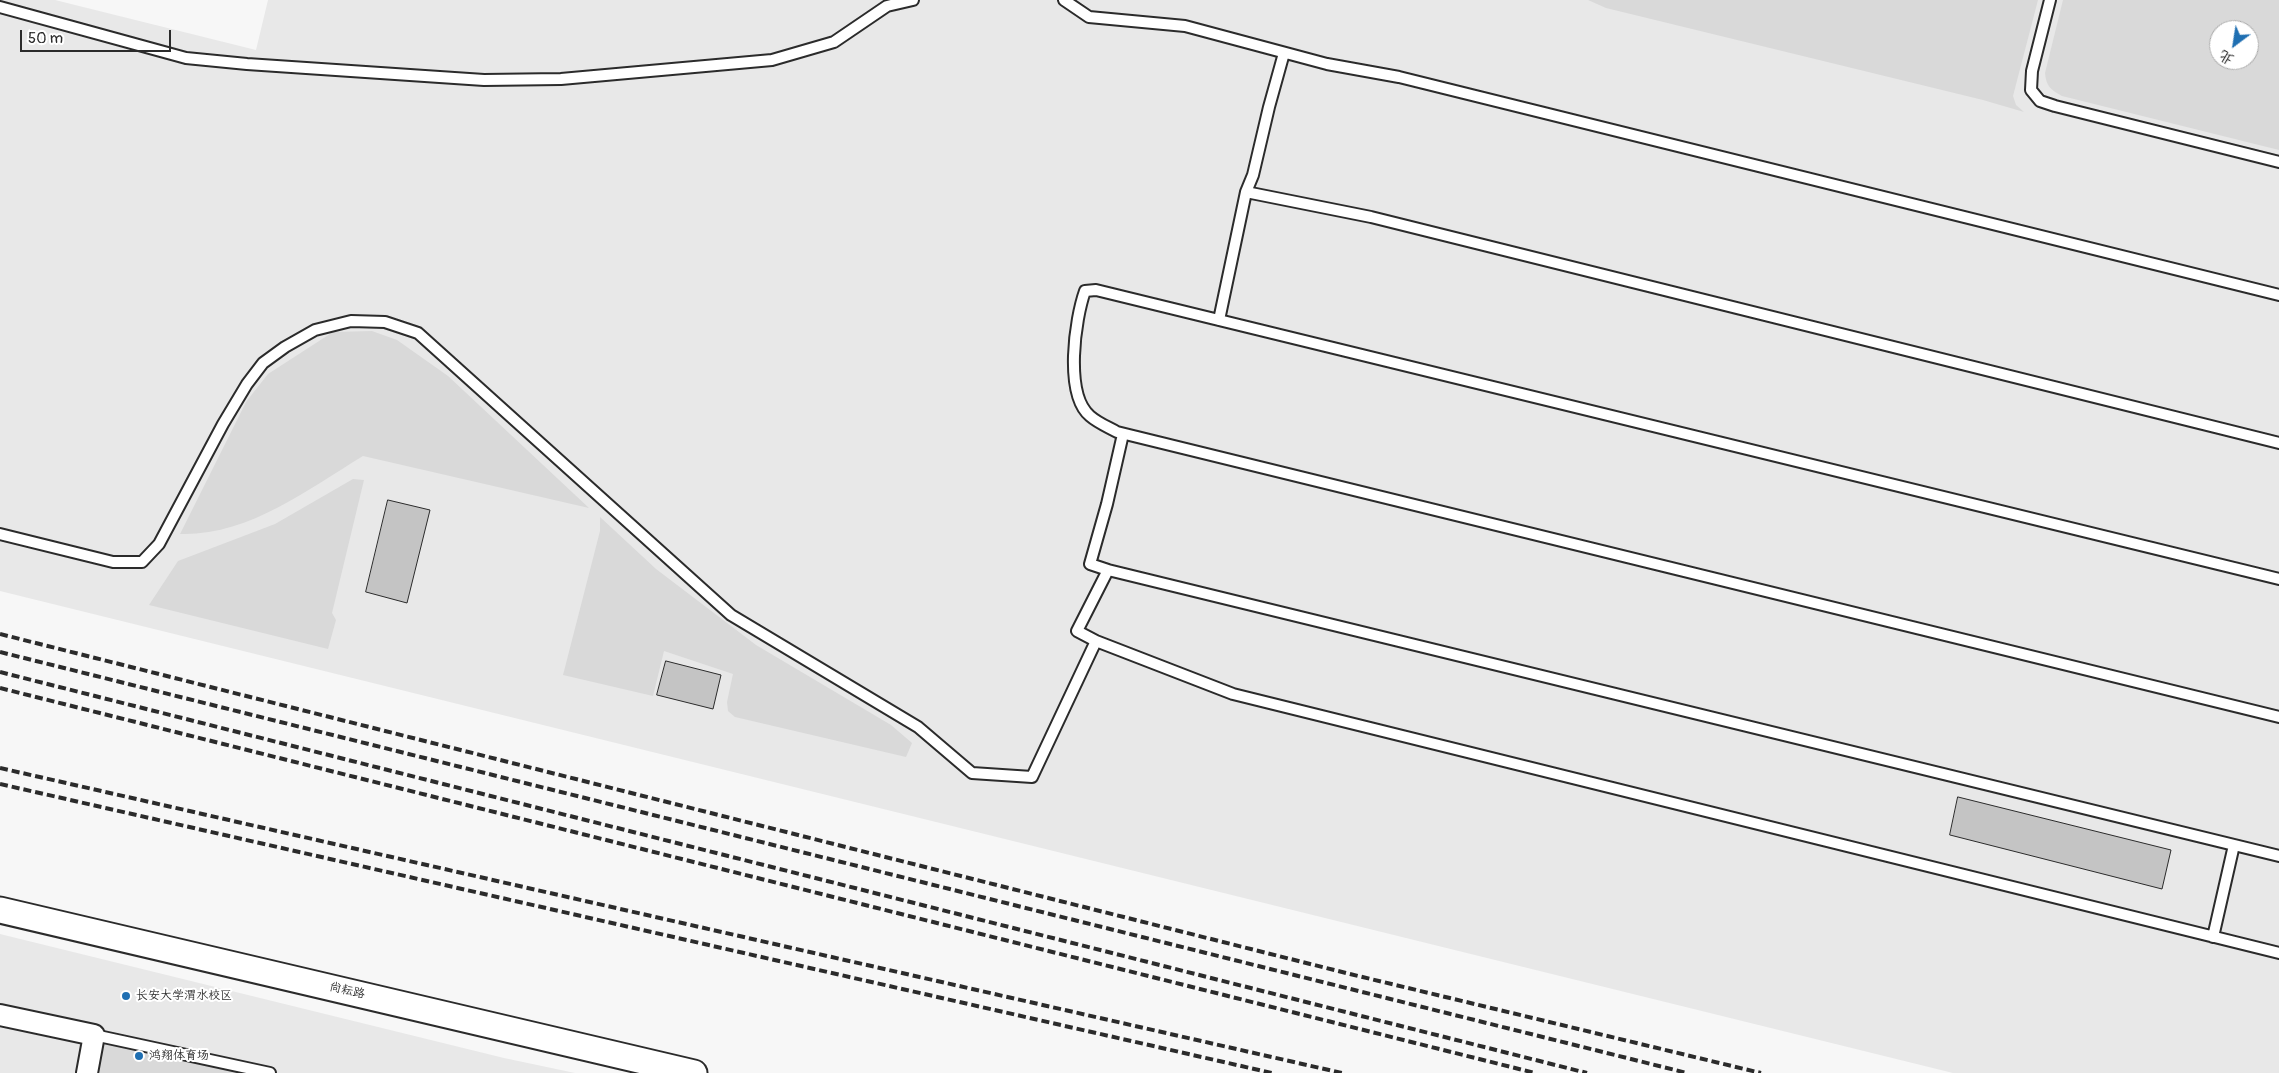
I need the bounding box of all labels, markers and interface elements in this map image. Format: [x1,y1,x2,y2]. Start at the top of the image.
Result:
scale bar [22,20,174,52]
north arrow [2209,20,2259,70]
text: 50 m [28,29,63,48]
text: 北 [2216,47,2237,68]
street label: 尚耘路 [328,980,366,1002]
place label: 长安大学渭水校区 [136,989,232,1003]
marker: 长安大学渭水校区 [120,990,132,1002]
place label: 鸿翔体育场 [149,1049,209,1063]
marker: 鸿翔体育场 [133,1050,145,1062]

